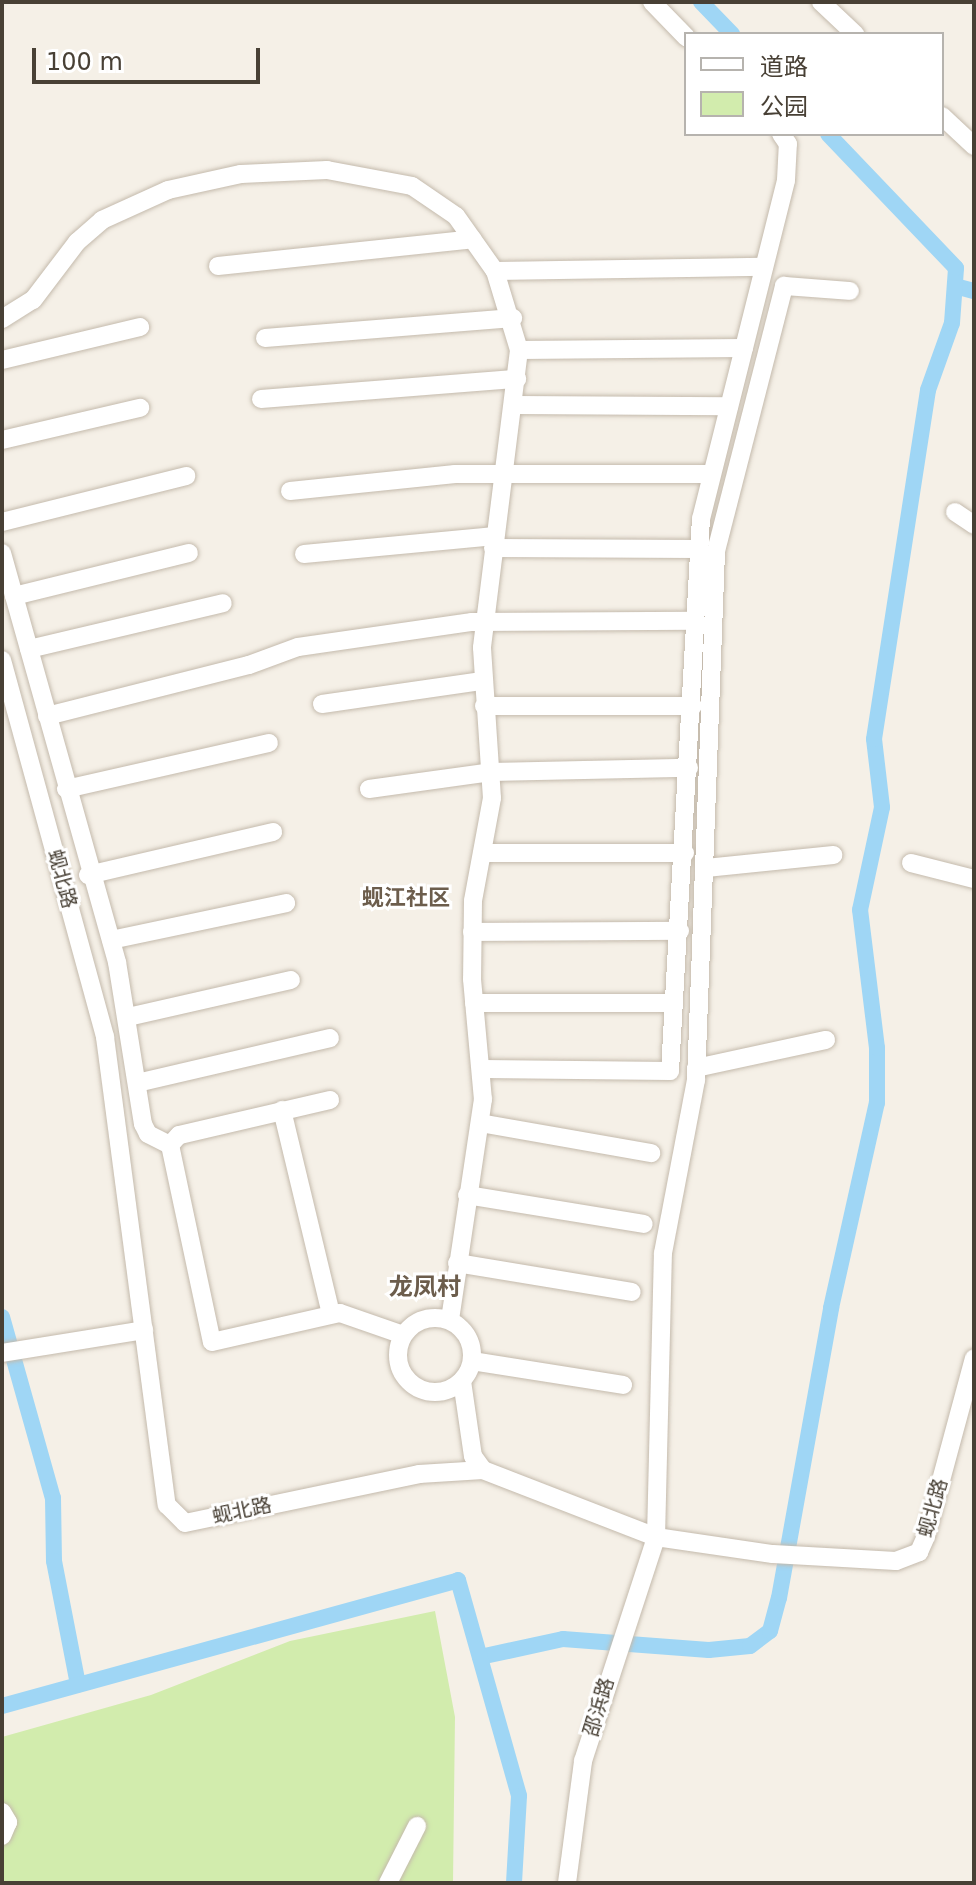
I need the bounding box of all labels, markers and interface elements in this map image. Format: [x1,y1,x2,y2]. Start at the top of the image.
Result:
scale bar [36,32,264,82]
legend [684,32,944,136]
text: 100 m [46,48,123,76]
text: 道路 [760,53,808,81]
text: 公园 [760,93,808,121]
street label: 蚬北路 [43,847,81,911]
district label: 蚬江社区 [362,885,450,911]
district label: 龙凤村 [389,1274,461,1302]
street label: 蚬北路 [913,1476,953,1540]
street label: 蚬北路 [210,1493,274,1529]
street label: 邵浜路 [579,1675,619,1739]

